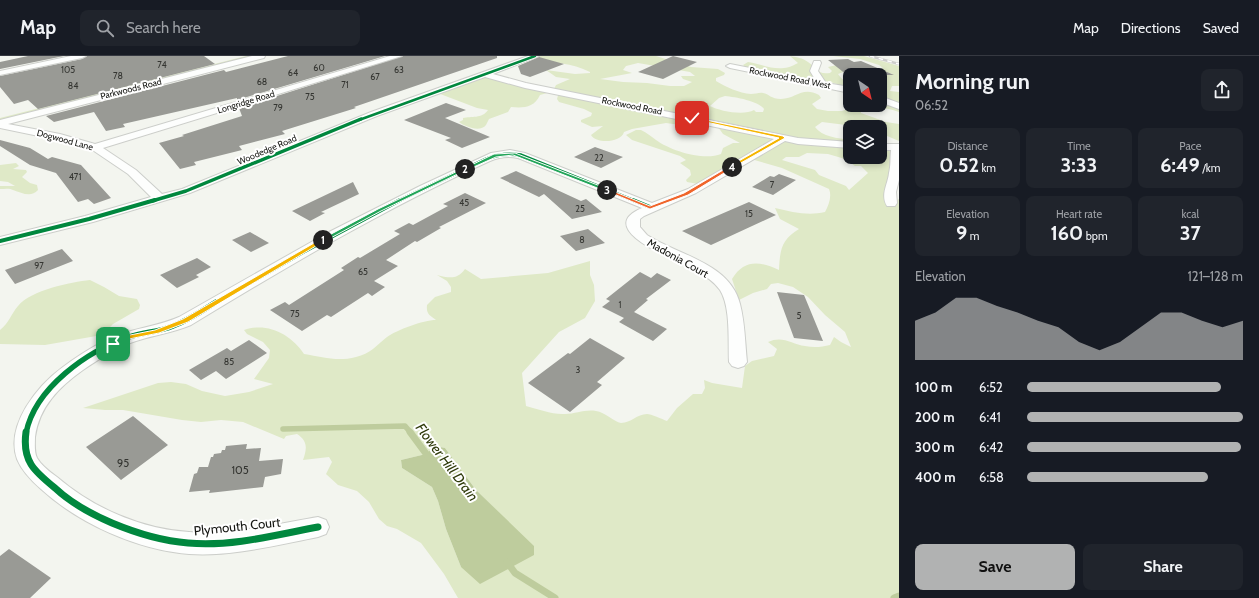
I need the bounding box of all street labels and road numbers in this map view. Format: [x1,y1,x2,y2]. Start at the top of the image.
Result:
street label: Rockwood Road West [748,64,832,91]
street label: Parkwoods Road [99,76,163,101]
street label: Longridge Road [216,88,276,115]
street label: Rockwood Road [601,94,663,117]
street label: Dogwood Lane [36,127,95,152]
street label: Woodedge Road [236,132,298,167]
street label: Madonia Court [645,235,711,281]
street label: Plymouth Court [193,513,282,538]

